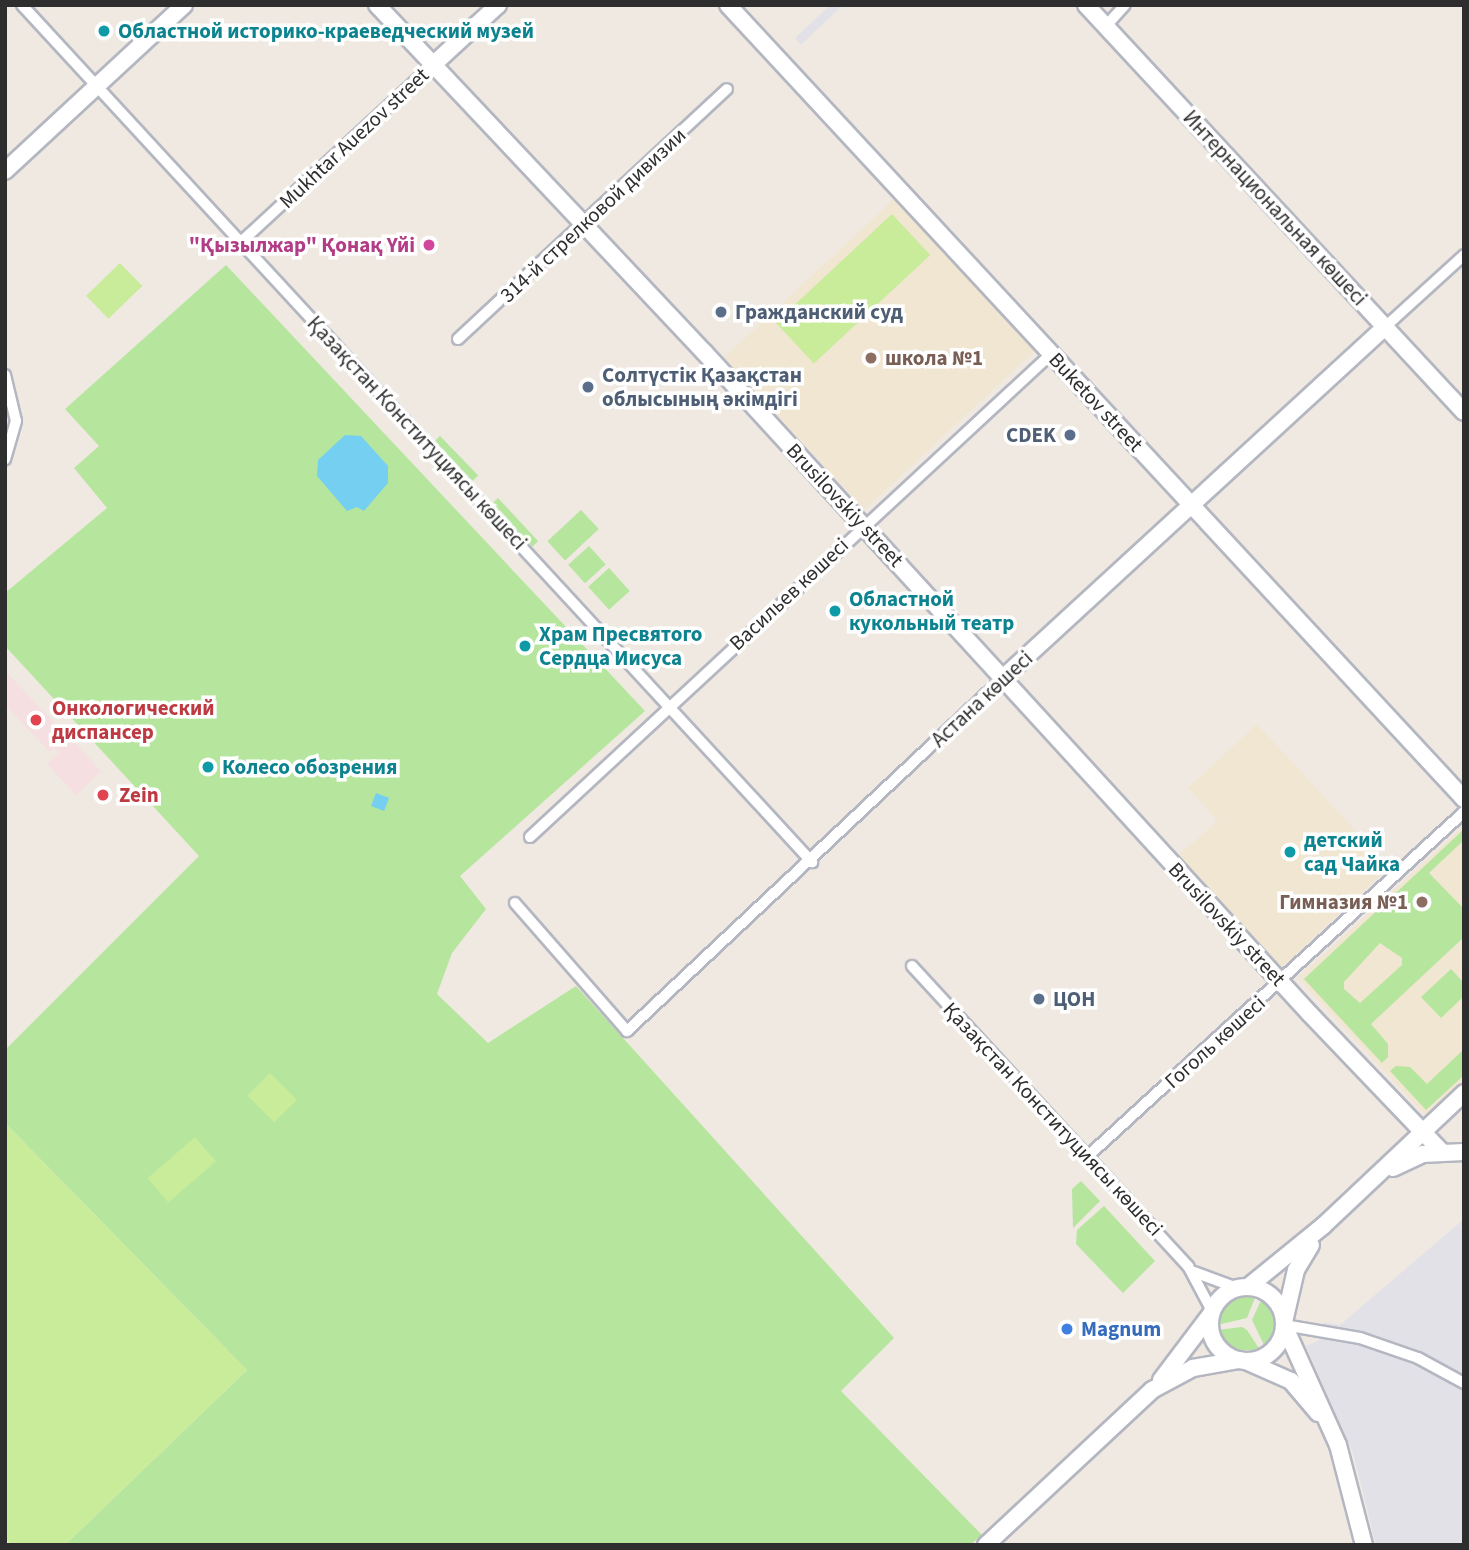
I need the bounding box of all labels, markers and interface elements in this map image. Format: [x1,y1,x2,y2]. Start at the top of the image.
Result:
place label: Oбластной историко-краеведческий музей [118,18,534,44]
marker: Oбластной историко-краеведческий музей [96,23,112,39]
street label: Mukhtar Auezov street [274,62,434,214]
street label: Интернациональная көшесі [1178,105,1372,311]
street label: 314-й стрелковой дивизии [495,122,691,308]
place label: "Қызылжар" Қонақ Үйі [189,232,415,258]
marker: "Қызылжар" Қонақ Үйі [421,237,437,253]
place label: Гражданский суд [735,299,903,325]
marker: Гражданский суд [713,304,729,320]
street label: Қазақстан Конституциясы көшесі [302,311,532,555]
place label: школа №1 [885,345,983,371]
street label: Buketov street [1044,347,1148,457]
marker: школа №1 [863,350,879,366]
place label: Солтүстік Қазақстан облысының әкімдігі [602,362,802,412]
marker: Солтүстік Қазақстан облысының әкімдігі [580,379,596,395]
place label: CDEK [1006,422,1056,448]
marker: CDEK [1062,427,1078,443]
street label: Brusilovskiy street [781,438,909,572]
street label: Васильев көшесі [724,532,854,656]
place label: Областной кукольный театр [849,586,1014,636]
marker: Областной кукольный театр [827,603,843,619]
place label: Храм Пресвятого Сердца Иисуса [539,621,702,671]
marker: Храм Пресвятого Сердца Иисуса [517,638,533,654]
street label: Астана көшесі [926,646,1038,752]
place label: Онкологический диспансер [52,695,214,745]
marker: Онкологический диспансер [26,710,46,730]
place label: Колесо обозрения [222,754,398,780]
marker: Колесо обозрения [200,759,216,775]
place label: Zein [119,782,159,808]
marker: Zein [93,785,113,805]
place label: детский сад Чайка [1304,827,1400,877]
marker: детский сад Чайка [1282,844,1298,860]
street label: Brusilovskiy street [1163,857,1291,991]
place label: Гимназия №1 [1279,889,1408,915]
marker: Гимназия №1 [1414,894,1430,910]
place label: ЦОН [1053,986,1095,1012]
street label: Гоголь көшесі [1159,990,1271,1094]
marker: ЦОН [1031,991,1047,1007]
street label: Қазақстан Конституциясы көшесі [938,997,1168,1241]
place label: Magnum [1081,1316,1161,1342]
marker: Magnum [1059,1321,1075,1337]

